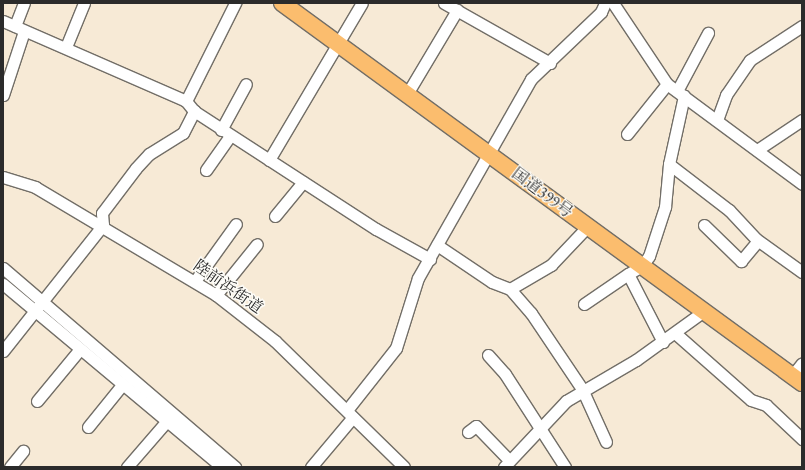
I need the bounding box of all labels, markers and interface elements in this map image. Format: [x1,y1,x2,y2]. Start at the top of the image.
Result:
street label: 国道399号 [508,164,576,222]
street label: 陸前浜街道 [190,256,266,318]

